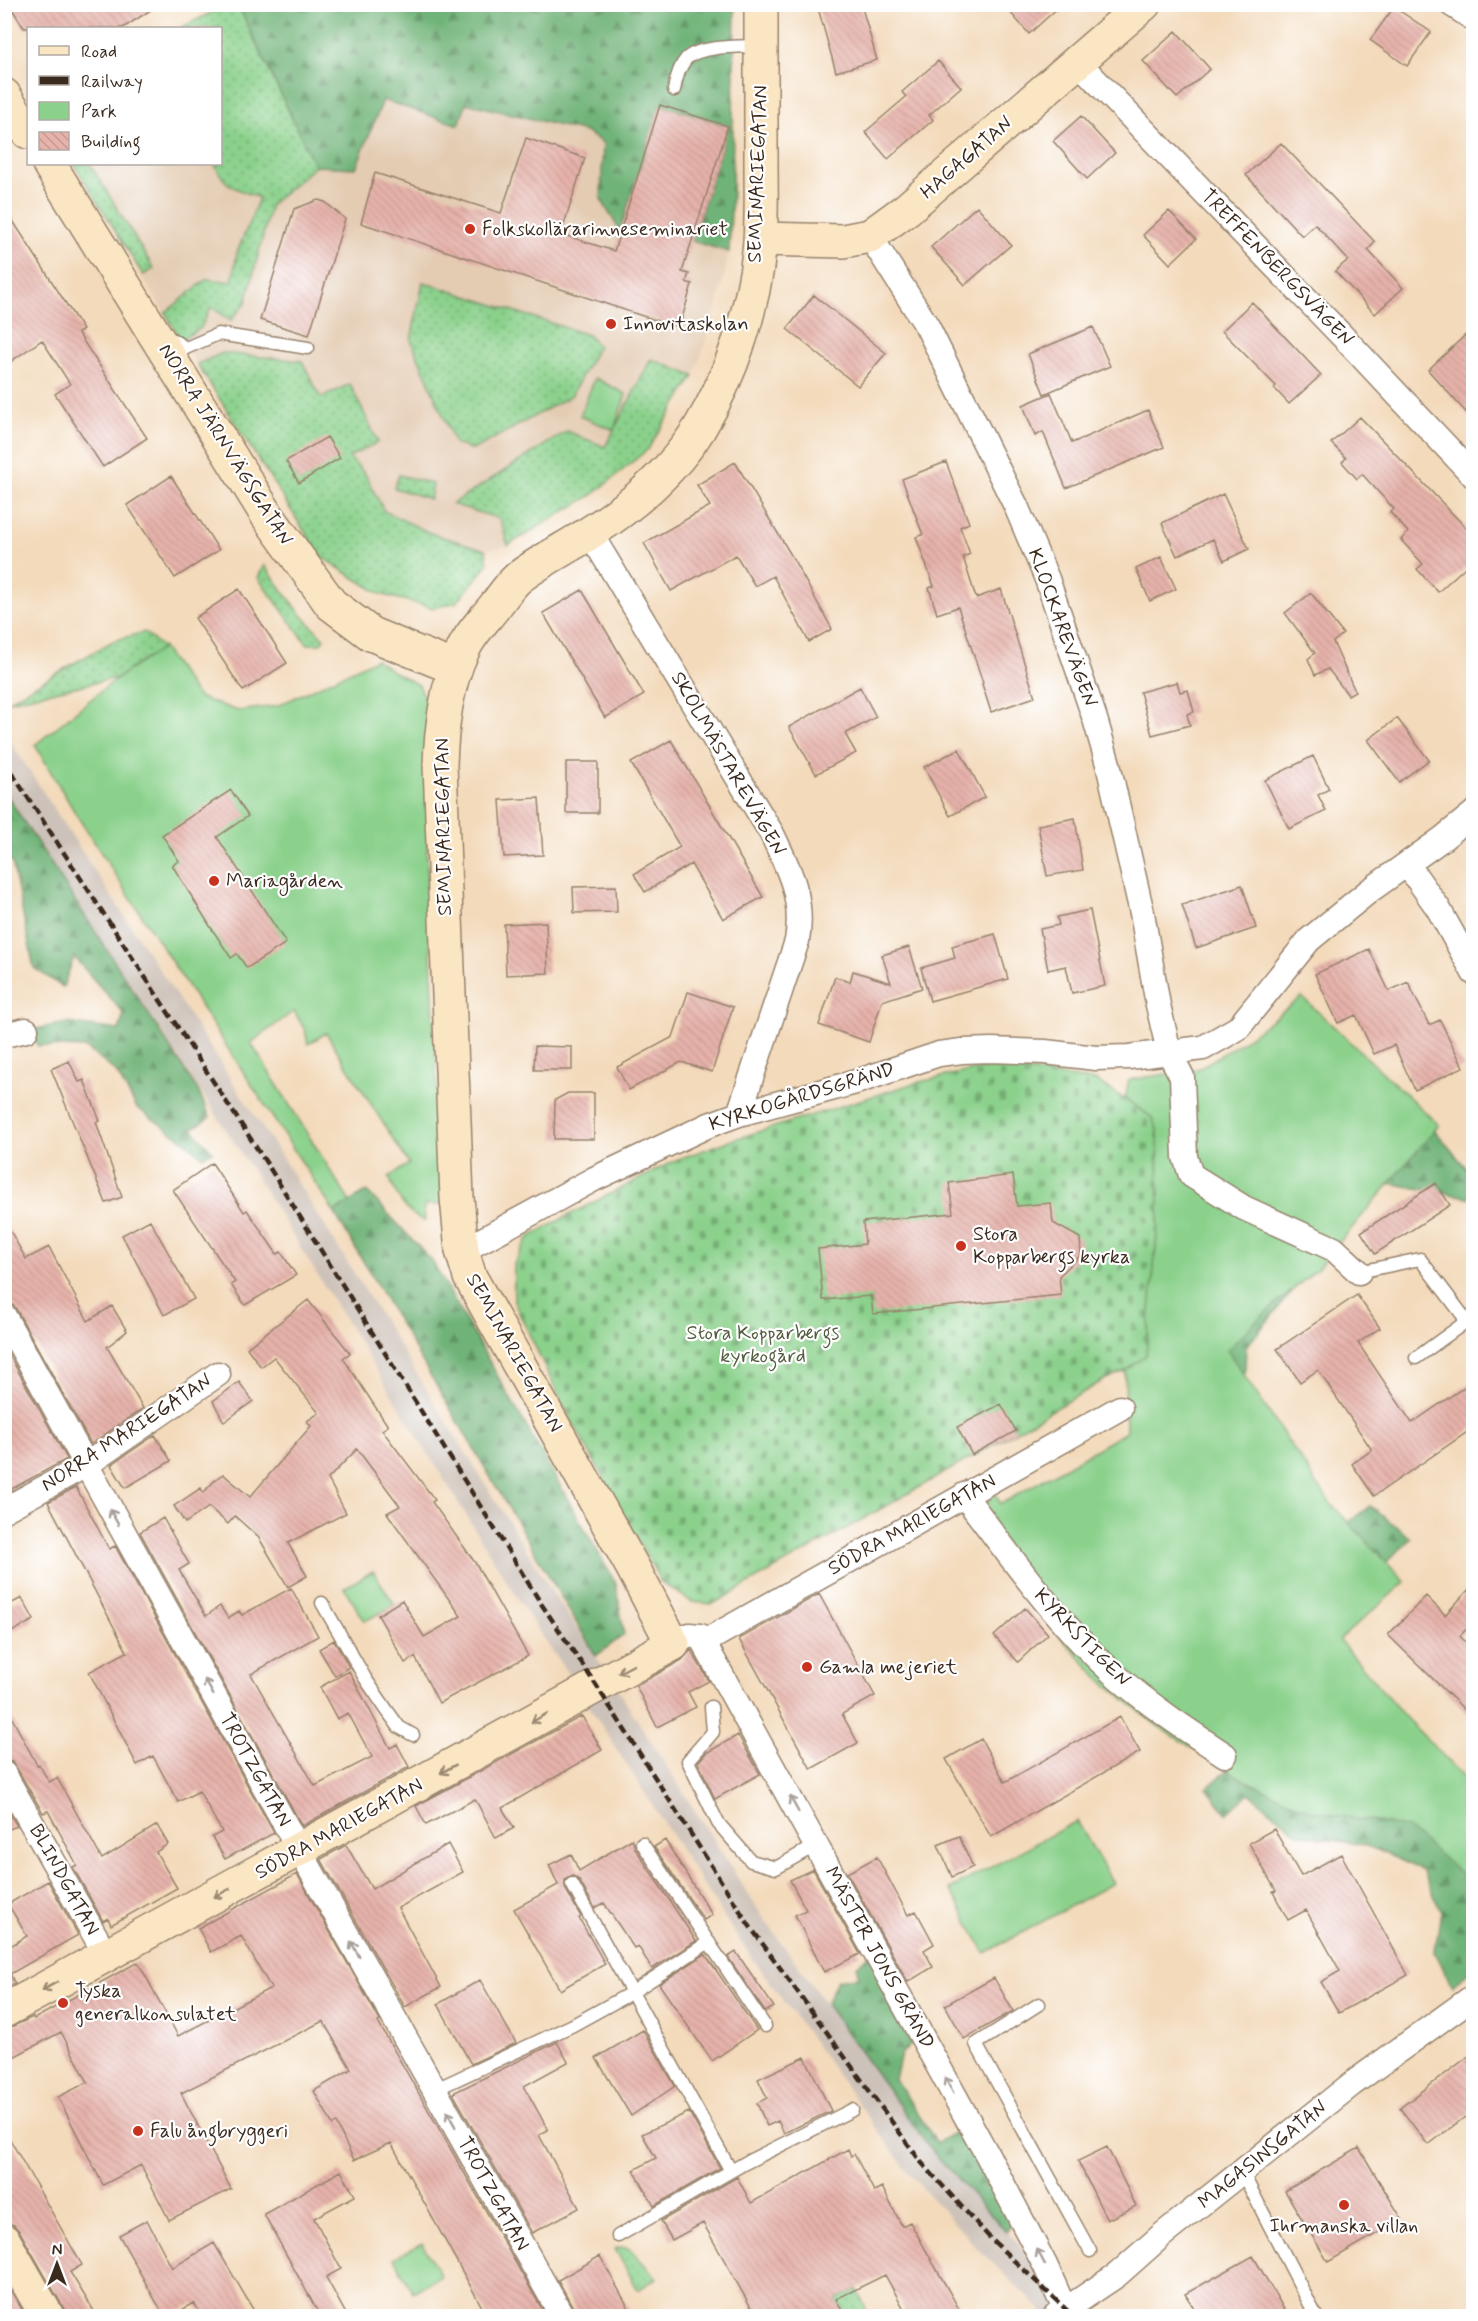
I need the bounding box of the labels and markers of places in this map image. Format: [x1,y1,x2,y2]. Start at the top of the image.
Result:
place label: Folkskollärarinneseminariet [482,216,728,243]
marker: Folkskollärarinneseminariet [463,222,477,236]
place label: Innovitaskolan [623,311,749,338]
marker: Innovitaskolan [604,317,618,331]
place label: Mariagården [226,868,343,896]
marker: Mariagården [207,874,221,888]
place label: Stora Kopparbergs kyrka [973,1221,1130,1273]
marker: Stora Kopparbergs kyrka [954,1239,968,1253]
place label: Gamla mejeriet [819,1654,958,1681]
marker: Gamla mejeriet [800,1660,814,1674]
place label: Tyska generalkonsulatet [75,1978,237,2028]
marker: Tyska generalkonsulatet [56,1996,70,2010]
place label: Falu ångbryggeri [150,2118,288,2147]
marker: Falu ångbryggeri [131,2124,145,2138]
marker: Ihrmanska villan [1337,2198,1351,2212]
place label: Ihrmanska villan [1270,2213,1418,2240]

